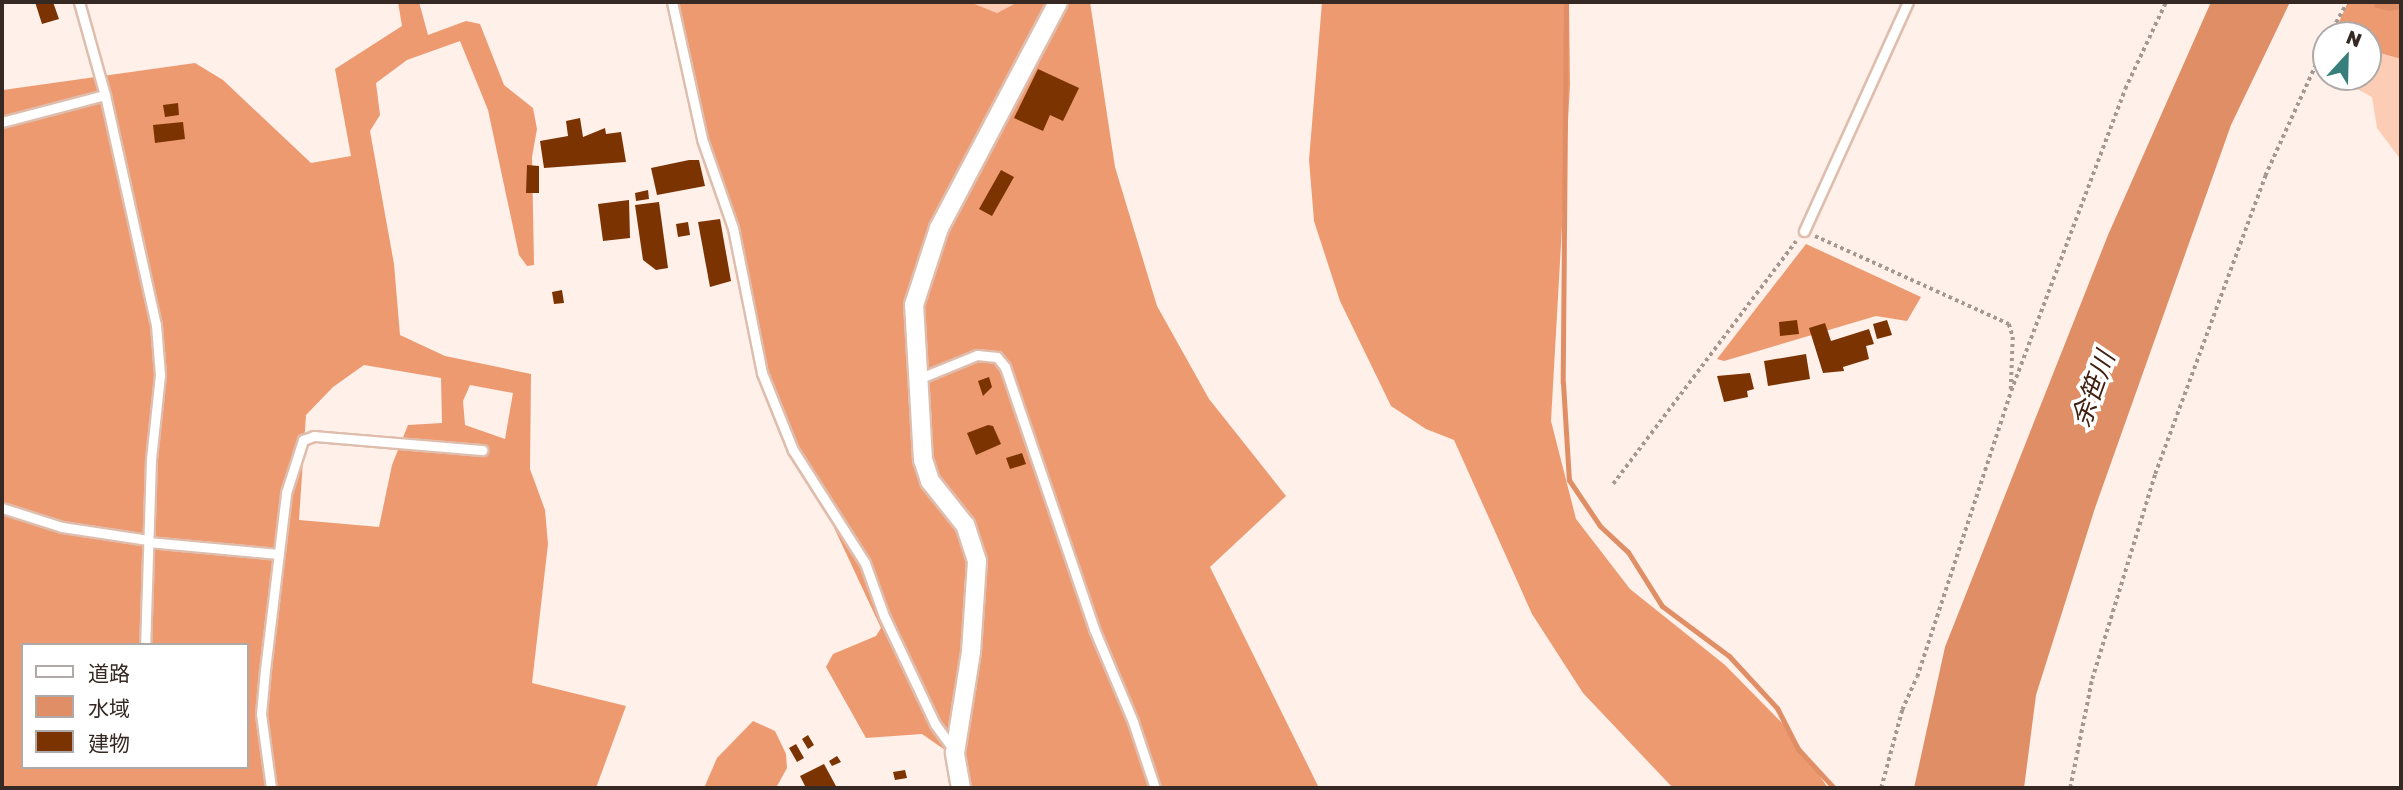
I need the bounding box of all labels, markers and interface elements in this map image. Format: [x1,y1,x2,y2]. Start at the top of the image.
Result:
north arrow [2312,21,2382,91]
text: N [2343,25,2365,51]
water label: 余笹川 [2065,347,2121,431]
legend [21,643,248,769]
text: 道路 [88,660,130,686]
text: 水域 [88,695,130,721]
text: 建物 [88,730,130,756]

